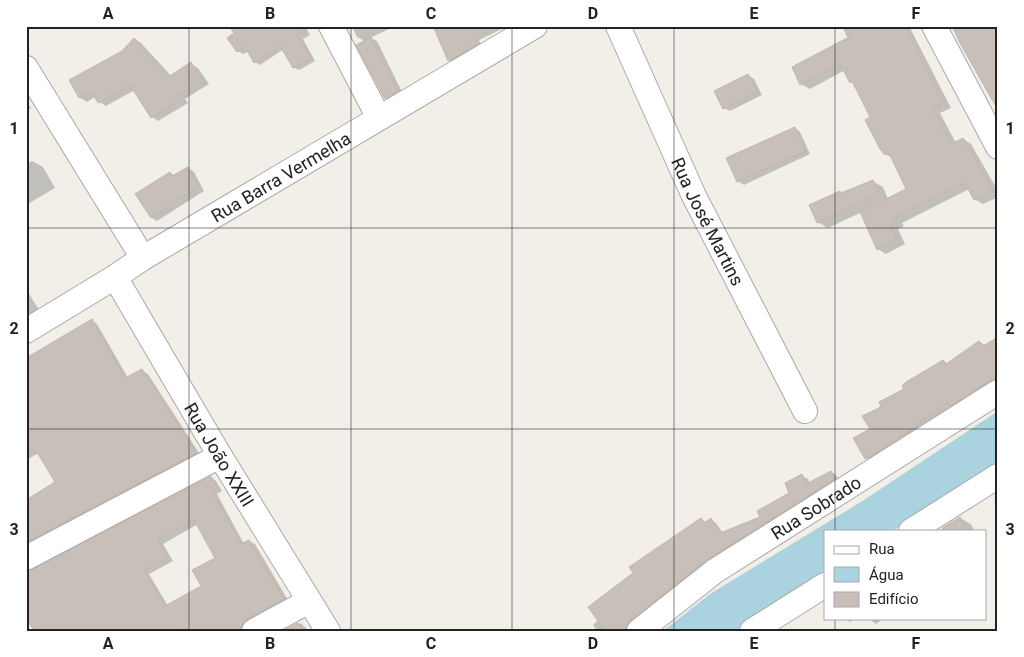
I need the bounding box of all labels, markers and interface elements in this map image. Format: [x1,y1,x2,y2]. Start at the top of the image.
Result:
text: A [103,4,114,23]
text: B [265,4,275,23]
text: C [426,4,436,23]
text: D [588,4,598,23]
text: E [750,4,759,23]
text: F [912,4,921,23]
text: 1 [9,119,19,138]
text: 1 [1005,119,1015,138]
street label: Rua Barra Vermelha [207,127,354,226]
street label: Rua José Martins [668,154,749,289]
text: 2 [9,319,19,338]
text: 2 [1005,319,1015,338]
street label: Rua João XXIII [180,399,259,510]
street label: Rua Sobrado [767,471,865,544]
text: 3 [9,520,19,539]
text: 3 [1005,520,1015,539]
legend [824,530,986,620]
text: Rua [869,540,895,558]
text: Água [869,566,904,584]
text: Edifício [869,590,918,608]
text: A [103,634,114,653]
text: B [265,634,275,653]
text: C [426,634,436,653]
text: D [588,634,598,653]
text: E [750,634,759,653]
text: F [912,634,921,653]

